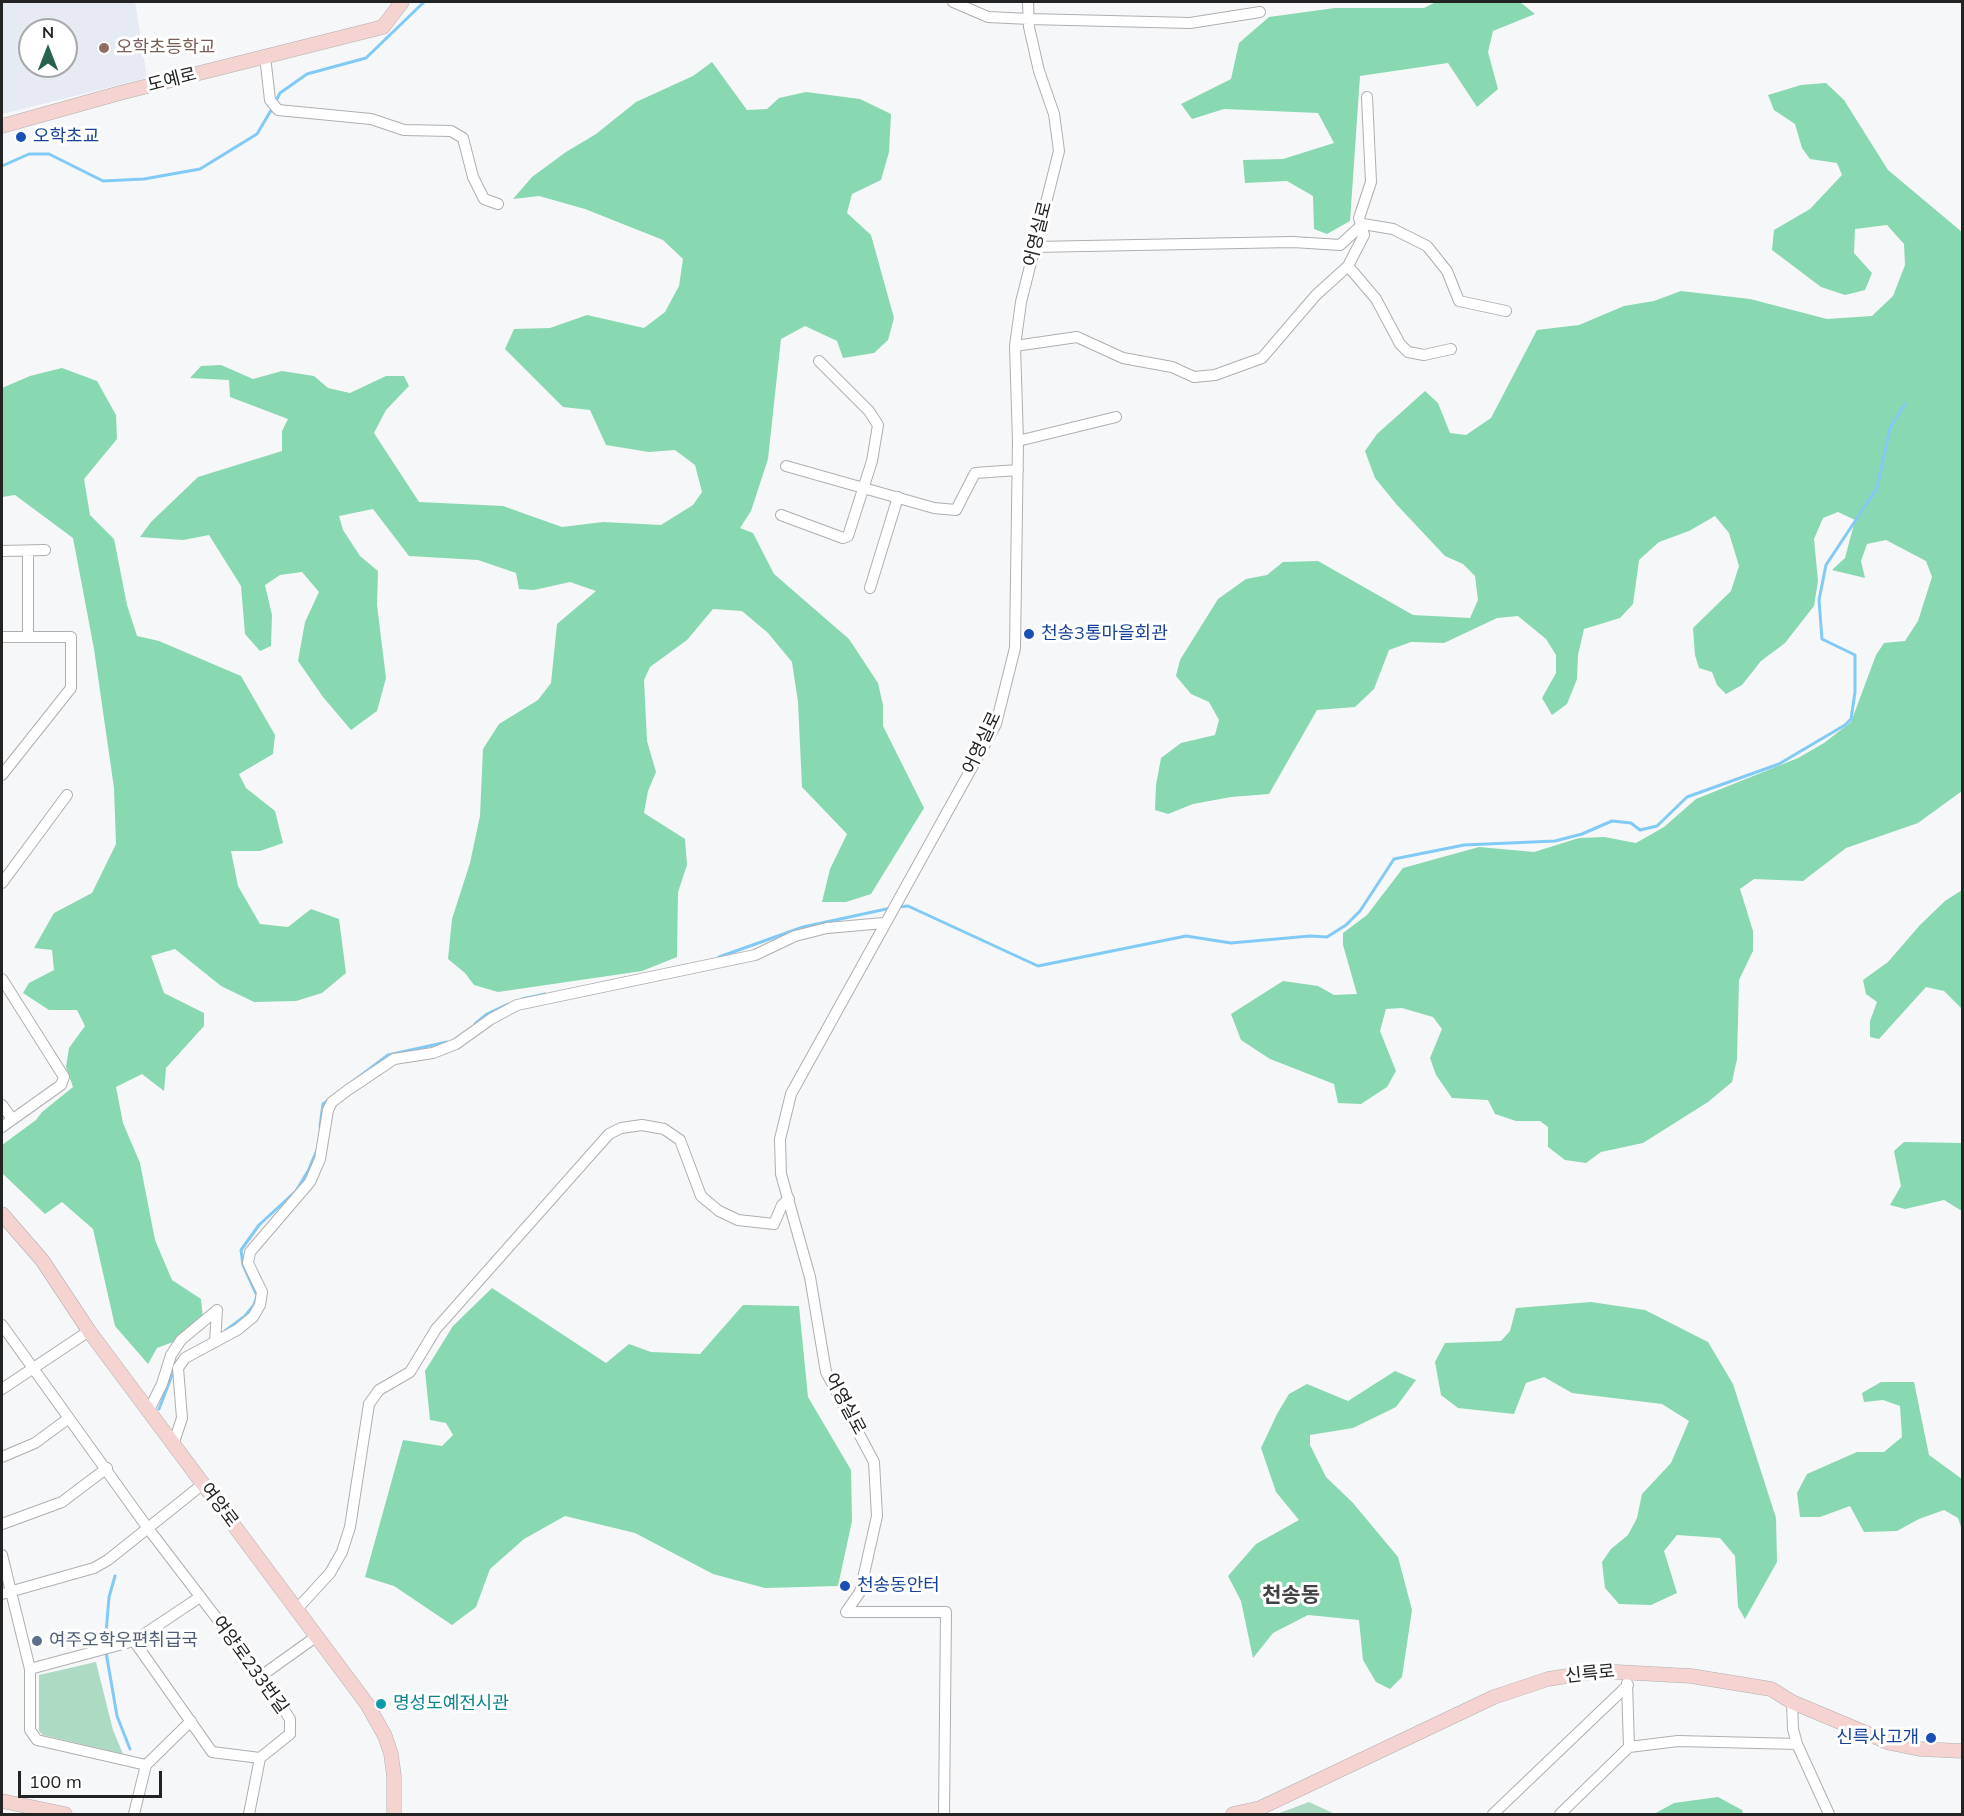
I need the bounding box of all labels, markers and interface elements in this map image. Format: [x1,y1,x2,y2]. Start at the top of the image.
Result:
north arrow [18,18,78,78]
text: N [42,22,54,42]
place label: 오학초등학교 [116,37,215,59]
marker: 오학초등학교 [97,41,111,55]
street label: 도예로 [145,64,199,96]
place label: 오학초교 [33,126,99,148]
marker: 오학초교 [14,130,28,144]
street label: 어영실로 [1020,199,1056,269]
place label: 천송3통마을회관 [1041,623,1168,645]
marker: 천송3통마을회관 [1022,627,1036,641]
street label: 어영실로 [958,708,1006,778]
street label: 어영실로 [820,1370,870,1438]
street label: 여양로 [195,1479,243,1531]
place label: 천송동안터 [857,1575,940,1597]
marker: 천송동안터 [838,1579,852,1593]
district label: 천송동 [1262,1583,1320,1609]
street label: 여양로233번길 [207,1612,293,1718]
place label: 여주오학우편취급국 [49,1630,198,1652]
marker: 여주오학우편취급국 [30,1634,44,1648]
street label: 신륵로 [1564,1661,1616,1687]
place label: 명성도예전시관 [393,1693,509,1715]
marker: 명성도예전시관 [374,1697,388,1711]
place label: 신륵사고개 [1836,1727,1919,1749]
marker: 신륵사고개 [1924,1731,1938,1745]
scale bar [21,1759,165,1797]
text: 100 m [29,1770,82,1793]

